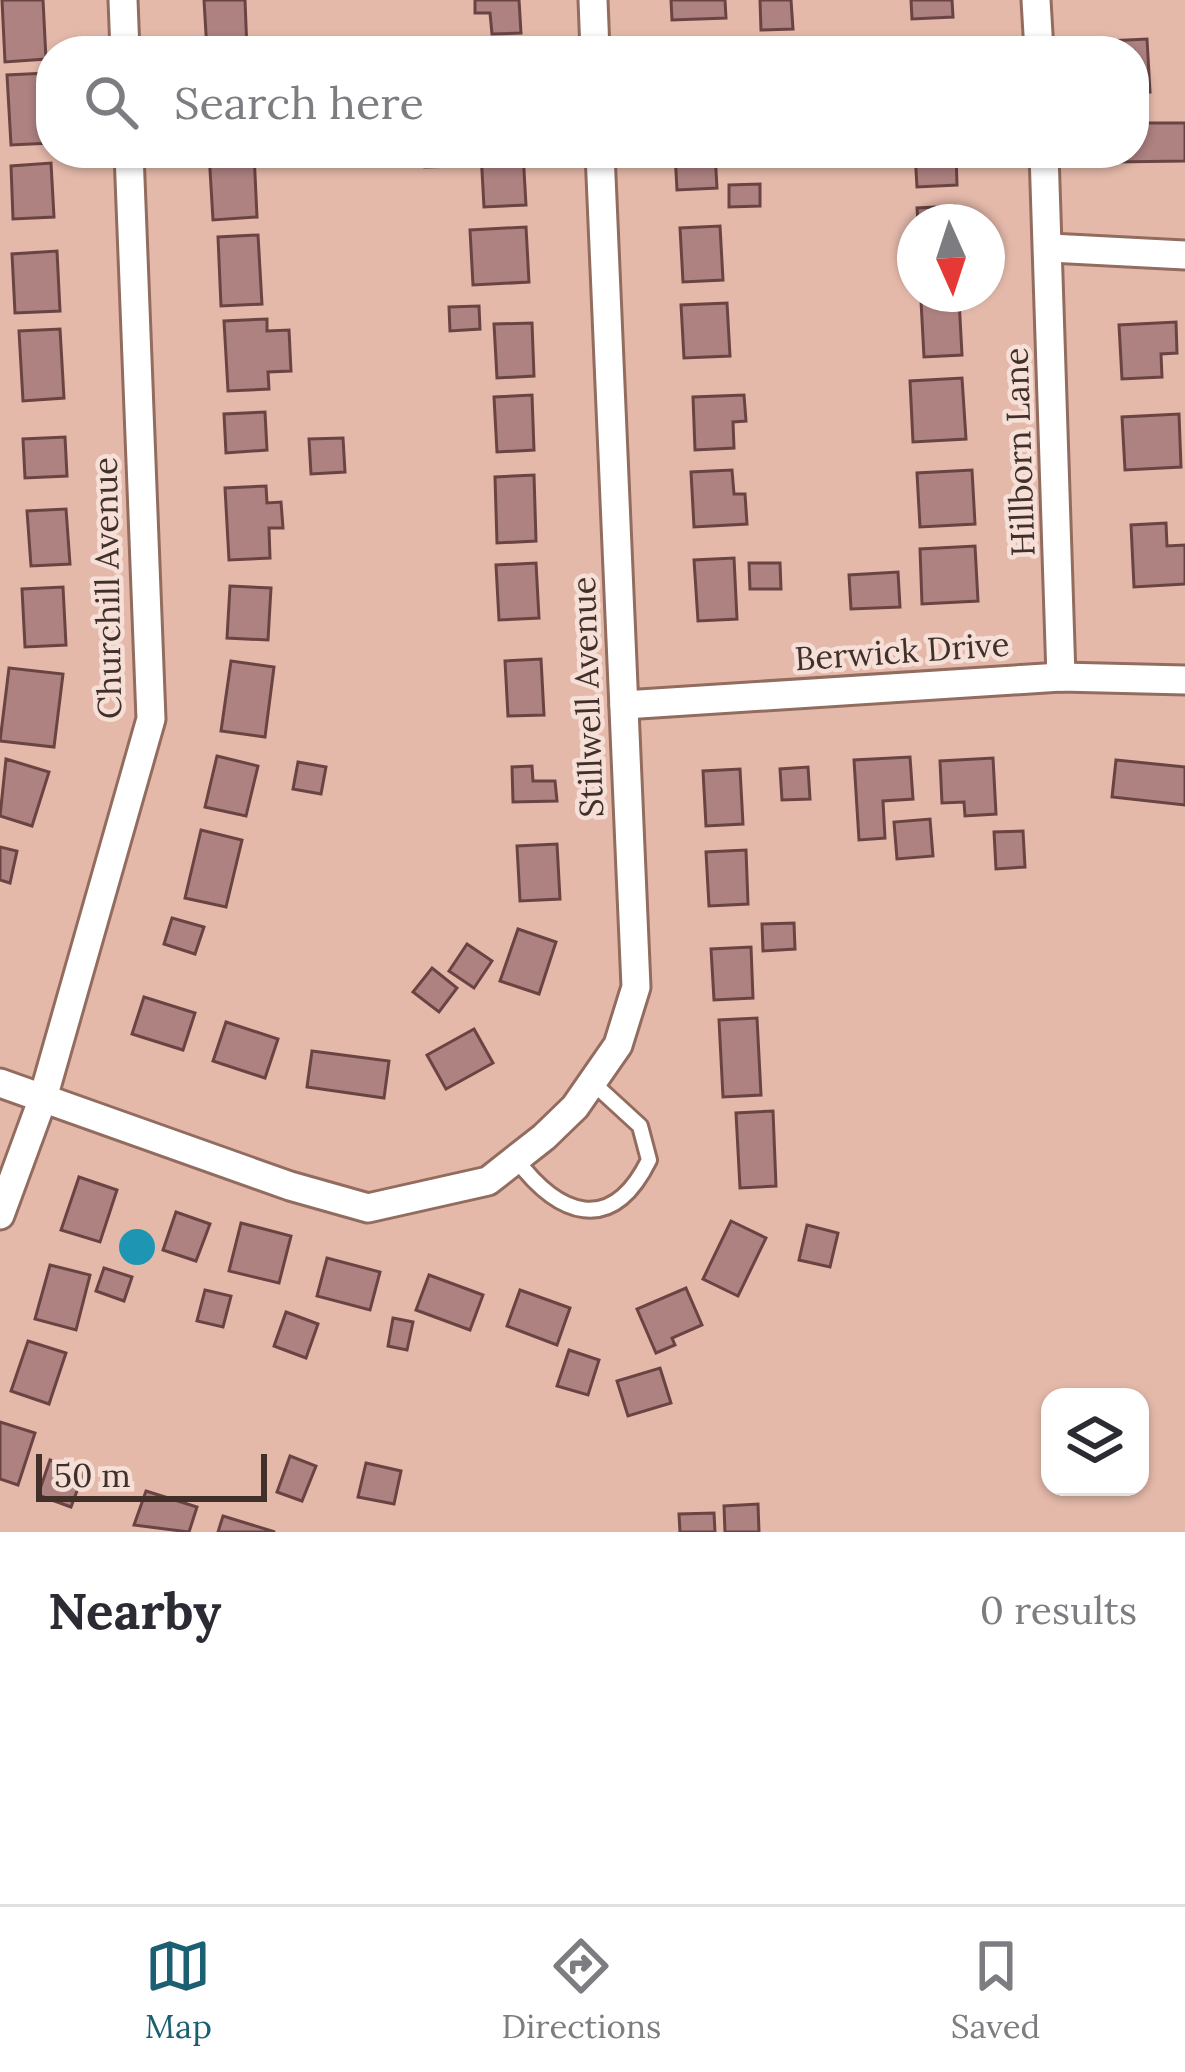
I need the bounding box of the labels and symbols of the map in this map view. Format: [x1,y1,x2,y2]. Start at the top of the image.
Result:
north arrow [897,204,1005,312]
street label: Hillborn Lane [994,347,1044,557]
street label: Churchill Avenue [84,457,130,719]
street label: Stillwell Avenue [562,576,612,818]
street label: Berwick Drive [793,623,1011,679]
scale bar [36,1448,267,1501]

